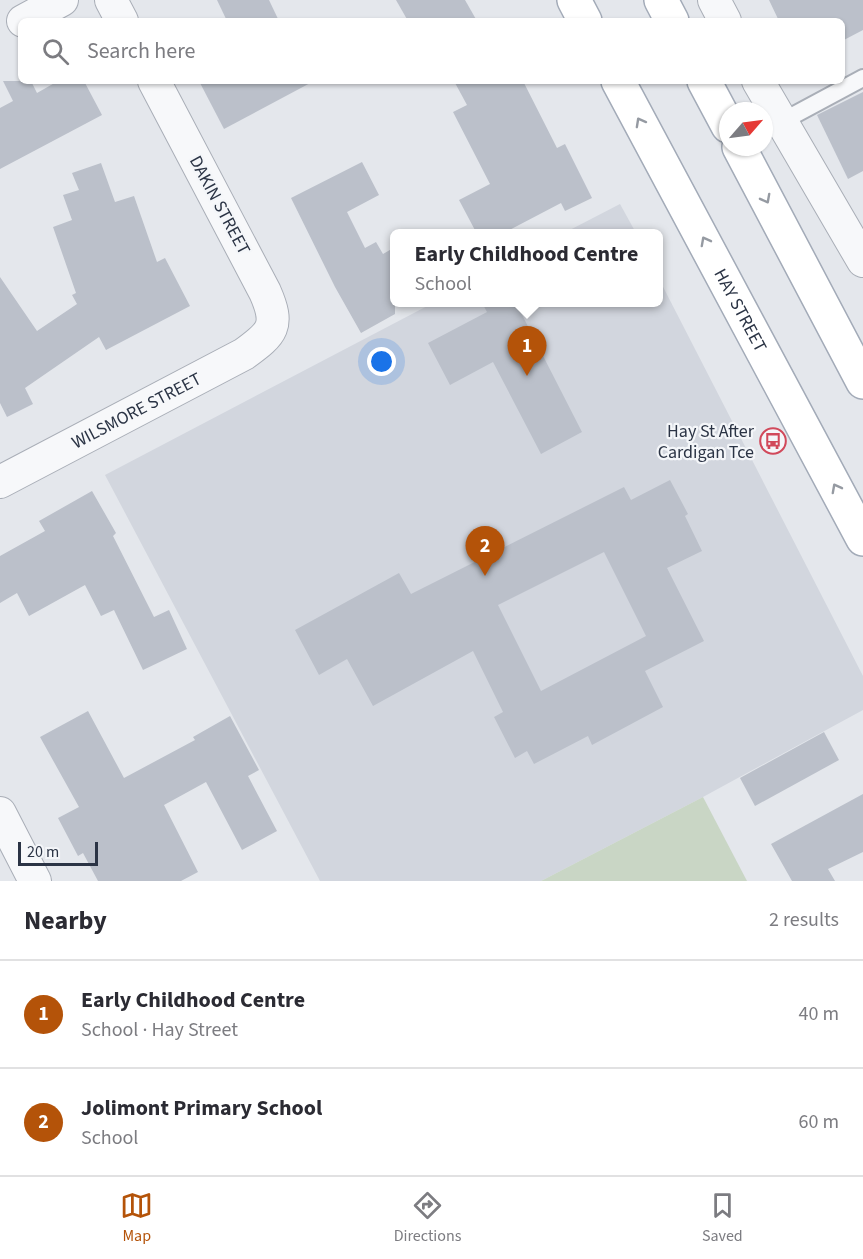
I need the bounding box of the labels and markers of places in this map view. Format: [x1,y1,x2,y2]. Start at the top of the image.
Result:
pin: 1 [508,326,546,376]
place label: Hay St After Cardigan Tce [658,419,755,465]
bus stop icon: Hay St After Cardigan Tce [758,426,788,456]
pin: 2 [466,526,504,576]

